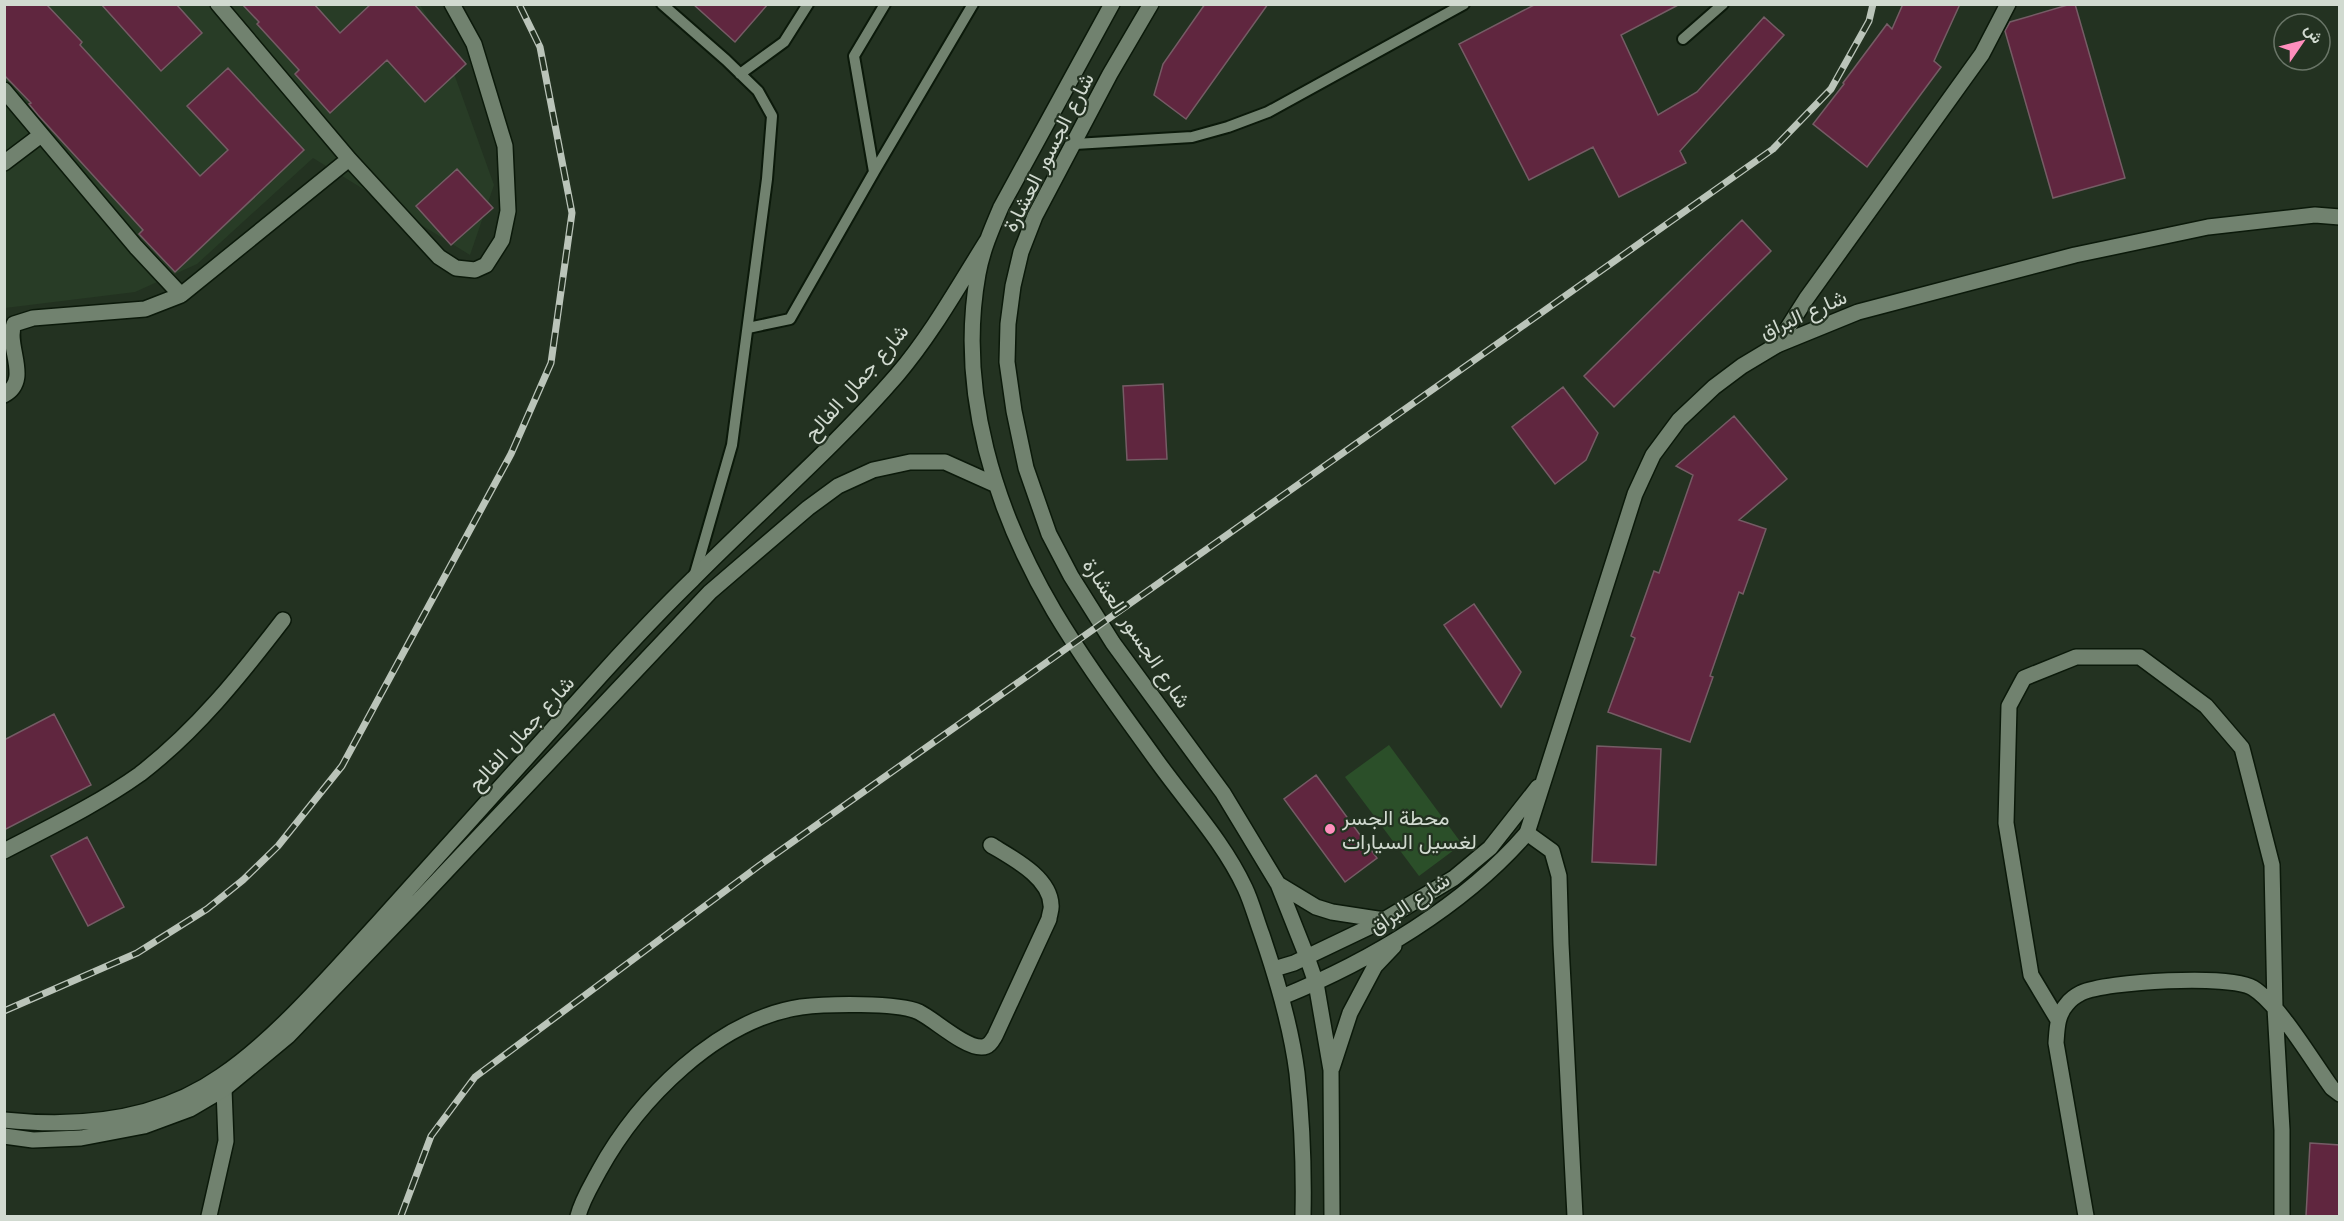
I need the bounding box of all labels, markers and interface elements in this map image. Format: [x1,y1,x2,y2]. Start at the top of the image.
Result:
north arrow [2272,12,2332,72]
text: ش [2301,20,2328,47]
street label: شارع الجسور العشارة [997,68,1101,237]
street label: شارع البراق [1756,284,1851,346]
street label: شارع جمال الفالح [799,319,915,447]
street label: شارع الجسور العشارة [1076,553,1196,714]
street label: شارع جمال الفالح [463,670,581,797]
place label: محطة الجسر لغسيل السيارات [1341,805,1477,855]
marker: محطة الجسر لغسيل السيارات [1323,822,1337,836]
street label: شارع البراق [1364,867,1455,941]

